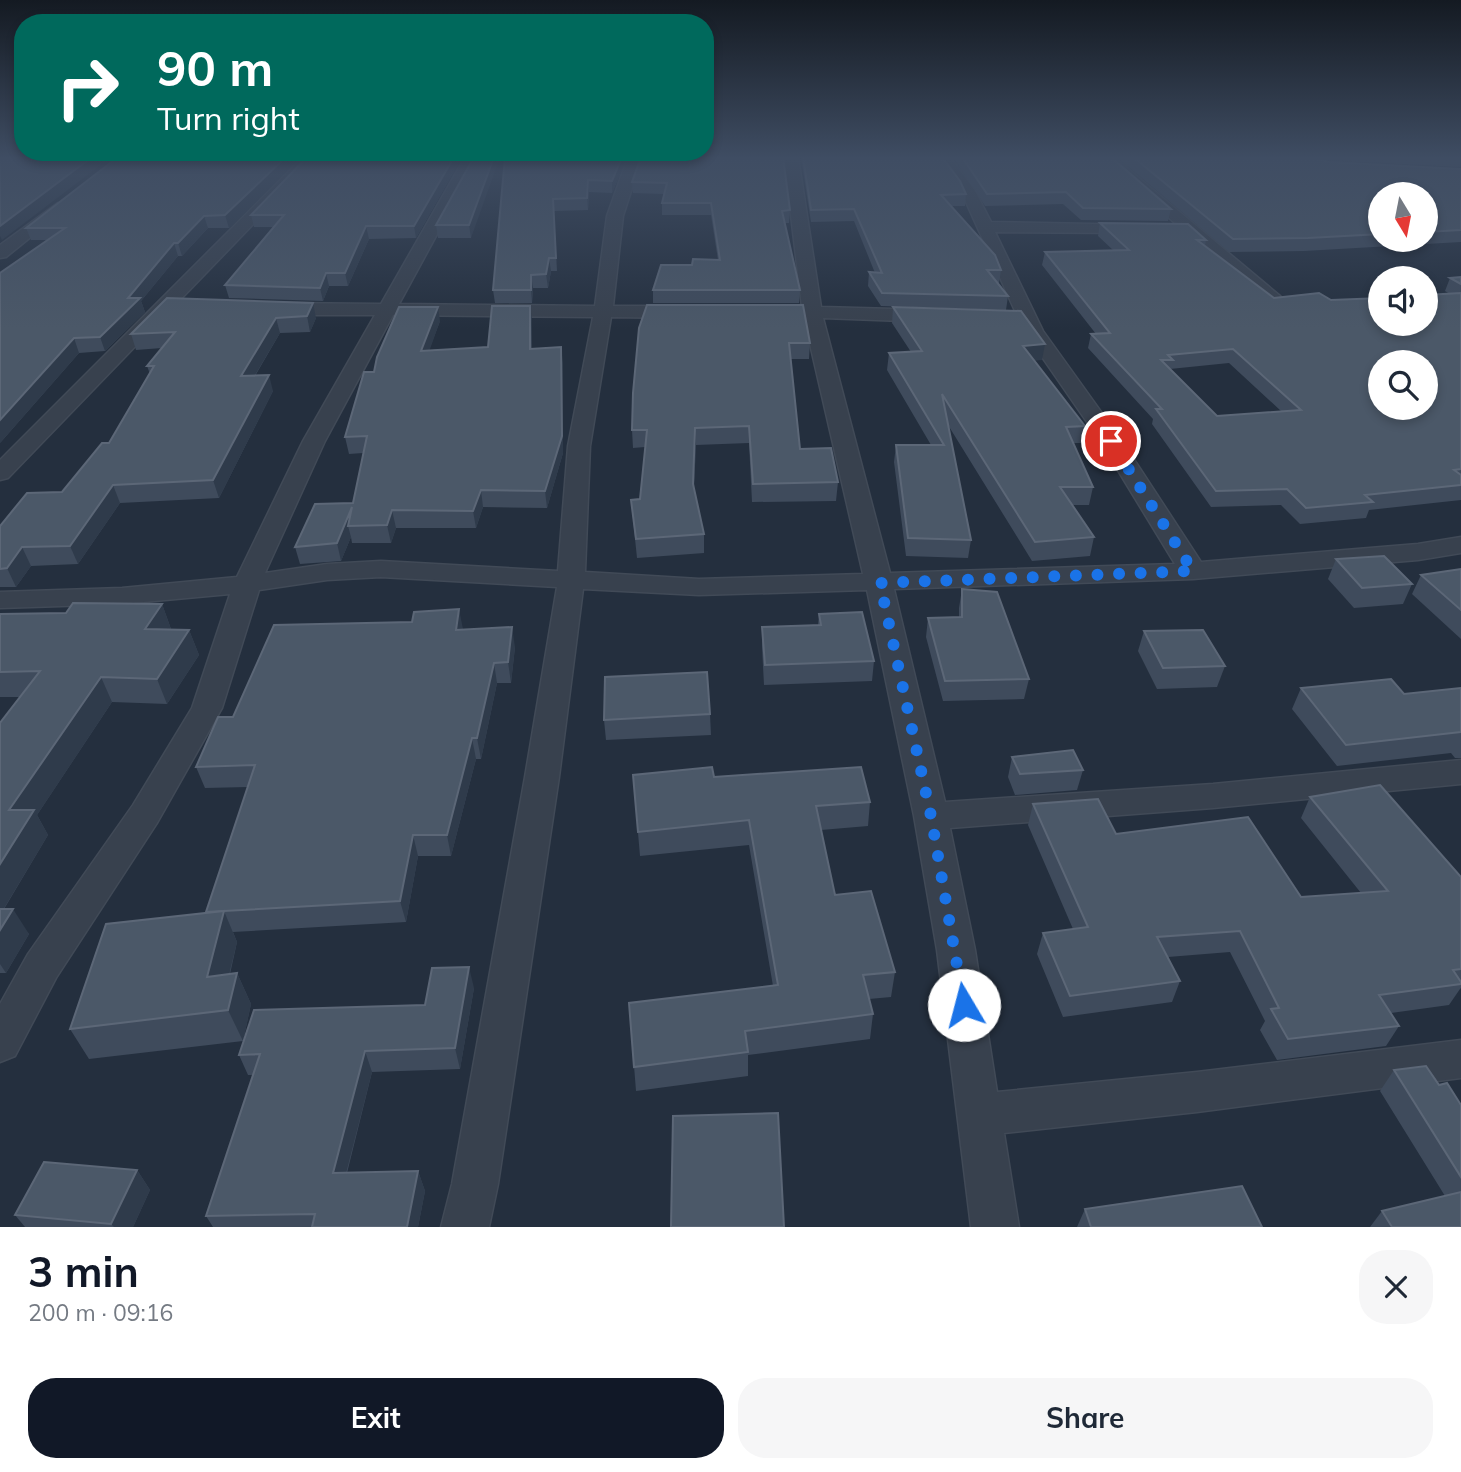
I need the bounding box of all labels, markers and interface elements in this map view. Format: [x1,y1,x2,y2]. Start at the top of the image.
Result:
text: 90 m [157,37,273,98]
icon: right [42,42,133,133]
text: Turn right [157,98,300,138]
north arrow [1368,182,1438,252]
map controls [1368,182,1438,420]
button: sound [1368,266,1438,336]
button: search [1368,350,1438,420]
pin [1081,411,1141,471]
icon: arrive [1092,422,1130,460]
position arrow [927,968,1001,1042]
text: 3 min [28,1245,139,1298]
button: close [1359,1250,1433,1324]
text: 200 m · 09:16 [28,1298,173,1327]
button: Exit [28,1378,724,1458]
button: Share [738,1378,1433,1458]

